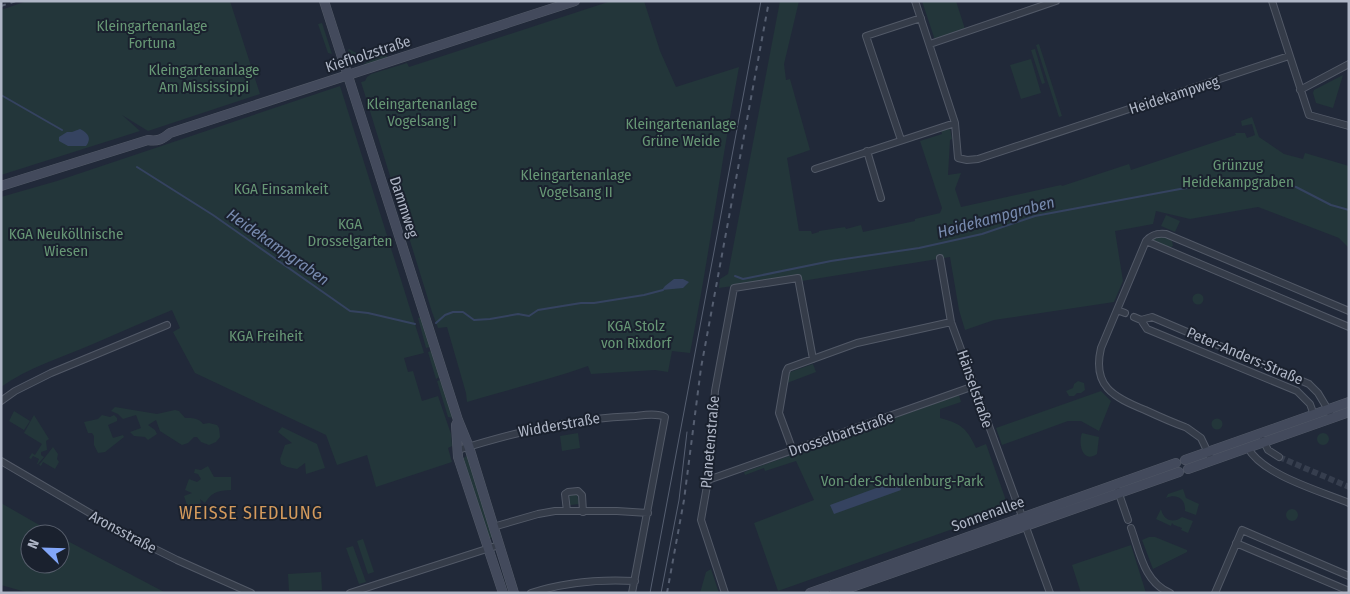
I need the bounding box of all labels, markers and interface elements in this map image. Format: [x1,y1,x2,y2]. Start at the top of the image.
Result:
park label: Kleingartenanlage Fortuna [97,17,207,52]
street label: Kiefholzstraße [323,32,413,76]
park label: Kleingartenanlage Am Mississippi [149,61,259,96]
street label: Heidekampweg [1127,72,1221,118]
park label: Kleingartenanlage Vogelsang I [367,95,477,130]
park label: Kleingartenanlage Grüne Weide [626,115,736,150]
park label: Grünzug Heidekampgraben [1182,156,1294,191]
park label: Kleingartenanlage Vogelsang II [521,166,631,201]
street label: Dammweg [386,174,422,240]
park label: KGA Einsamkeit [234,180,328,198]
water label: Heidekampgraben [935,192,1057,242]
water label: Heidekampgraben [223,205,333,289]
park label: KGA Drosselgarten [308,215,392,250]
park label: KGA Neuköllnische Wiesen [9,225,123,260]
park label: KGA Stolz von Rixdorf [601,317,672,352]
street label: Peter-Anders-Straße [1184,323,1306,389]
park label: KGA Freiheit [229,327,303,345]
street label: Hänselstraße [953,348,997,430]
street label: Planetenstraße [697,395,723,489]
street label: Drosselbartstraße [786,408,896,460]
street label: Widderstraße [517,409,601,441]
park label: Von-der-Schulenburg-Park [821,472,983,490]
street label: Sonnenallee [949,492,1027,536]
district label: WEISSE SIEDLUNG [179,502,323,524]
street label: Aronsstraße [86,507,160,557]
north arrow [20,524,70,574]
text: N [24,537,43,551]

